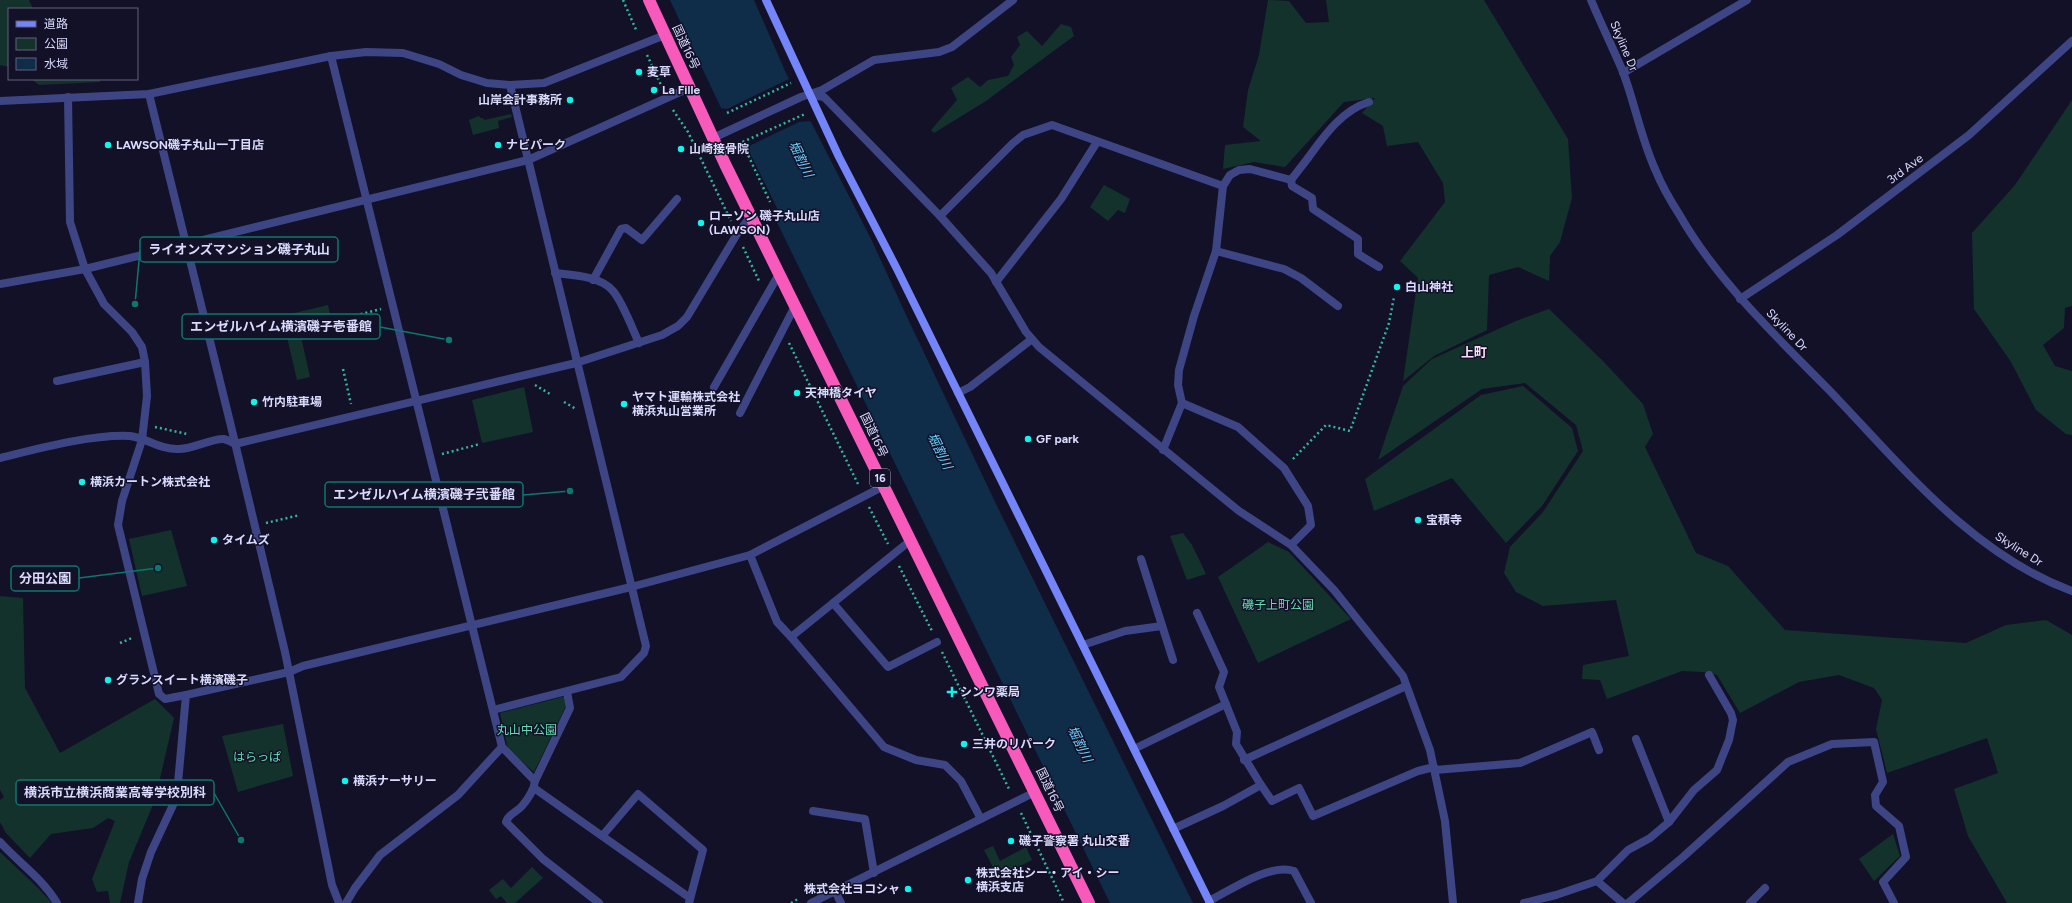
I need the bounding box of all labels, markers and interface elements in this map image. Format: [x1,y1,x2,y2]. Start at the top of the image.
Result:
legend [8,8,138,80]
text: 道路 [44,17,68,31]
street label: Skyline Dr [1607,19,1641,73]
street label: 国道16号 [670,22,702,72]
text: 公園 [44,37,68,51]
text: 水域 [44,57,68,71]
place label: 麦草 [647,65,671,79]
marker: 麦草 [634,67,644,77]
place label: La Fille [662,83,700,97]
marker: La Fille [649,85,659,95]
place label: 山岸会計事務所 [478,93,562,107]
marker: 山岸会計事務所 [565,95,575,105]
place label: LAWSON磯子丸山一丁目店 [116,138,264,152]
place label: ナビパーク [506,138,566,152]
water label: 堀割川 [786,138,817,182]
marker: LAWSON磯子丸山一丁目店 [103,140,113,150]
marker: ナビパーク [493,140,503,150]
place label: 山崎接骨院 [689,142,749,156]
marker: 山崎接骨院 [676,144,686,154]
street label: 3rd Ave [1884,151,1926,187]
place label: ローソン 磯子丸山店 (LAWSON) [709,209,820,237]
marker: ローソン 磯子丸山店 (LAWSON) [696,218,706,228]
callout: ライオンズマンション磯子丸山 [140,237,338,262]
text: ライオンズマンション磯子丸山 [148,242,330,257]
place label: 白山神社 [1405,280,1453,294]
marker: 白山神社 [1392,282,1402,292]
street label: Skyline Dr [1763,306,1811,354]
callout: エンゼルハイム横濱磯子壱番館 [182,314,380,339]
text: エンゼルハイム横濱磯子壱番館 [190,319,372,334]
district label: 上町 [1461,345,1487,360]
place label: 天神橋タイヤ [805,386,877,400]
marker: 天神橋タイヤ [792,388,802,398]
place label: ヤマト運輸株式会社 横浜丸山営業所 [632,390,740,418]
place label: 竹内駐車場 [262,395,322,409]
marker: 竹内駐車場 [249,397,259,407]
marker: ヤマト運輸株式会社 横浜丸山営業所 [619,399,629,409]
street label: 国道16号 [857,410,891,460]
water label: 堀割川 [925,430,956,474]
place label: GF park [1036,432,1080,446]
marker: GF park [1023,434,1033,444]
road number: 16 [870,469,890,487]
place label: 横浜カートン株式会社 [90,475,210,489]
marker: 横浜カートン株式会社 [77,477,87,487]
callout: エンゼルハイム横濱磯子弐番館 [325,482,523,507]
text: エンゼルハイム横濱磯子弐番館 [333,487,515,502]
place label: 宝積寺 [1426,513,1462,527]
marker: 宝積寺 [1413,515,1423,525]
street label: Skyline Dr [1993,529,2045,569]
place label: タイムズ [222,533,270,547]
marker: タイムズ [209,535,219,545]
callout: 分田公園 [11,566,79,591]
text: 分田公園 [19,571,71,586]
park label: 磯子上町公園 [1242,598,1314,612]
place label: グランスイート横濱磯子 [116,673,248,687]
marker: グランスイート横濱磯子 [103,675,113,685]
place label: シンワ薬局 [960,685,1020,699]
marker: シンワ薬局 [947,687,957,697]
park label: 丸山中公園 [497,723,557,737]
water label: 堀割川 [1065,723,1096,767]
place label: 三井のリパーク [972,737,1056,751]
marker: 三井のリパーク [959,739,969,749]
park label: はらっぱ [233,750,281,764]
street label: 国道16号 [1033,765,1067,815]
place label: 横浜ナーサリー [353,774,437,788]
marker: 横浜ナーサリー [340,776,350,786]
callout: 横浜市立横浜商業高等学校別科 [16,780,214,805]
text: 横浜市立横浜商業高等学校別科 [24,785,206,800]
place label: 磯子警察署 丸山交番 [1018,834,1131,848]
marker: 磯子警察署 丸山交番 [1006,836,1016,846]
place label: 株式会社シー・アイ・シー 横浜支店 [976,866,1119,894]
marker: 株式会社シー・アイ・シー 横浜支店 [963,875,973,885]
place label: 株式会社ヨコシャ [804,882,900,896]
marker: 株式会社ヨコシャ [903,884,913,894]

